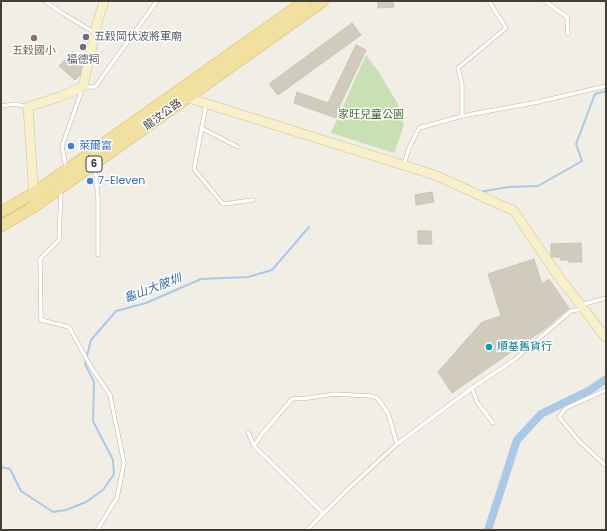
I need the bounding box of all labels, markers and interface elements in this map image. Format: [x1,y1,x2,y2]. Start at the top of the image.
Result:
place label: 五穀岡伏波將軍廟 [94,30,182,44]
marker: 五穀岡伏波將軍廟 [81,32,91,42]
marker: 五穀國小 [29,33,39,43]
marker: 福德祠 [78,42,88,52]
place label: 五穀國小 [12,44,56,58]
place label: 福德祠 [67,53,99,67]
street label: 龍汶公路 [141,97,185,133]
park label: 家旺兒童公園 [338,108,404,122]
place label: 萊爾富 [79,139,112,153]
marker: 萊爾富 [66,141,76,151]
road number: 6 [86,156,102,172]
place label: 7-Eleven [98,174,145,188]
marker: 7-Eleven [85,176,95,186]
water label: 龜山大陂圳 [122,272,184,306]
place label: 順基舊貨行 [497,340,552,354]
marker: 順基舊貨行 [484,342,494,352]

